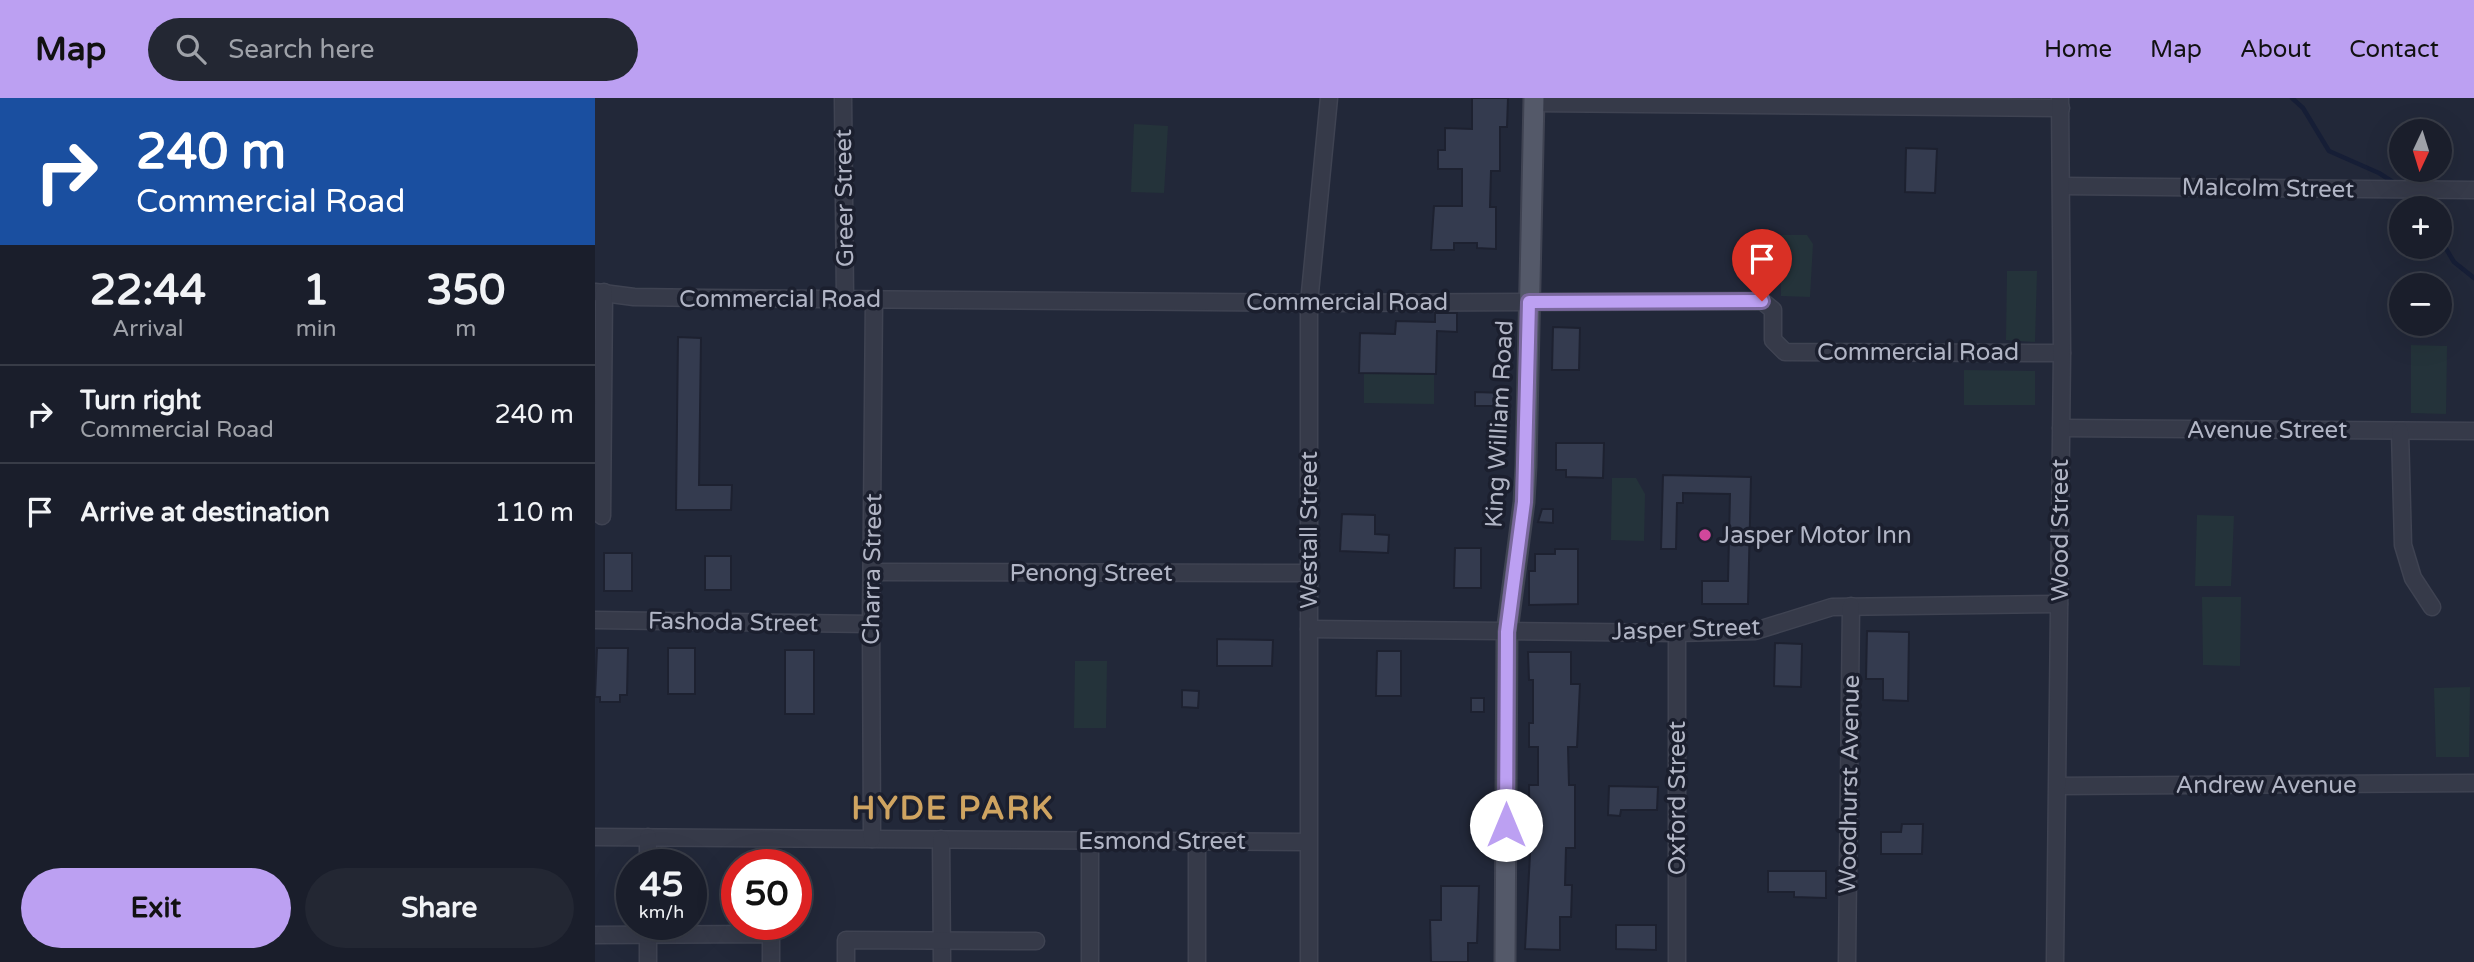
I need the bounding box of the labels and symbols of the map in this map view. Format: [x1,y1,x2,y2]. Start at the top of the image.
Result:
north arrow [2389,119,2452,182]
street label: Greer Street [829,129,860,267]
street label: Malcolm Street [2181,172,2355,205]
pin [1732,229,1792,301]
street label: Commercial Road [679,285,881,314]
street label: Commercial Road [1246,288,1448,317]
street label: King William Road [1480,319,1519,529]
street label: Commercial Road [1817,338,2019,367]
street label: Avenue Street [2187,416,2347,445]
street label: Westall Street [1295,451,1324,609]
street label: Wood Street [2046,459,2075,601]
street label: Charra Street [857,493,888,645]
place label: Jasper Motor Inn [1719,521,1912,550]
marker: Jasper Motor Inn [1697,527,1713,543]
street label: Penong Street [1009,559,1173,588]
street label: Fashoda Street [648,607,818,638]
street label: Jasper Street [1611,612,1761,647]
street label: Woodhurst Avenue [1833,674,1866,894]
street label: Oxford Street [1663,721,1692,875]
street label: Andrew Avenue [2176,771,2356,800]
position arrow [1469,788,1543,862]
district label: HYDE PARK [851,790,1055,828]
street label: Esmond Street [1078,827,1246,856]
speed limit sign: 50 [721,849,812,940]

